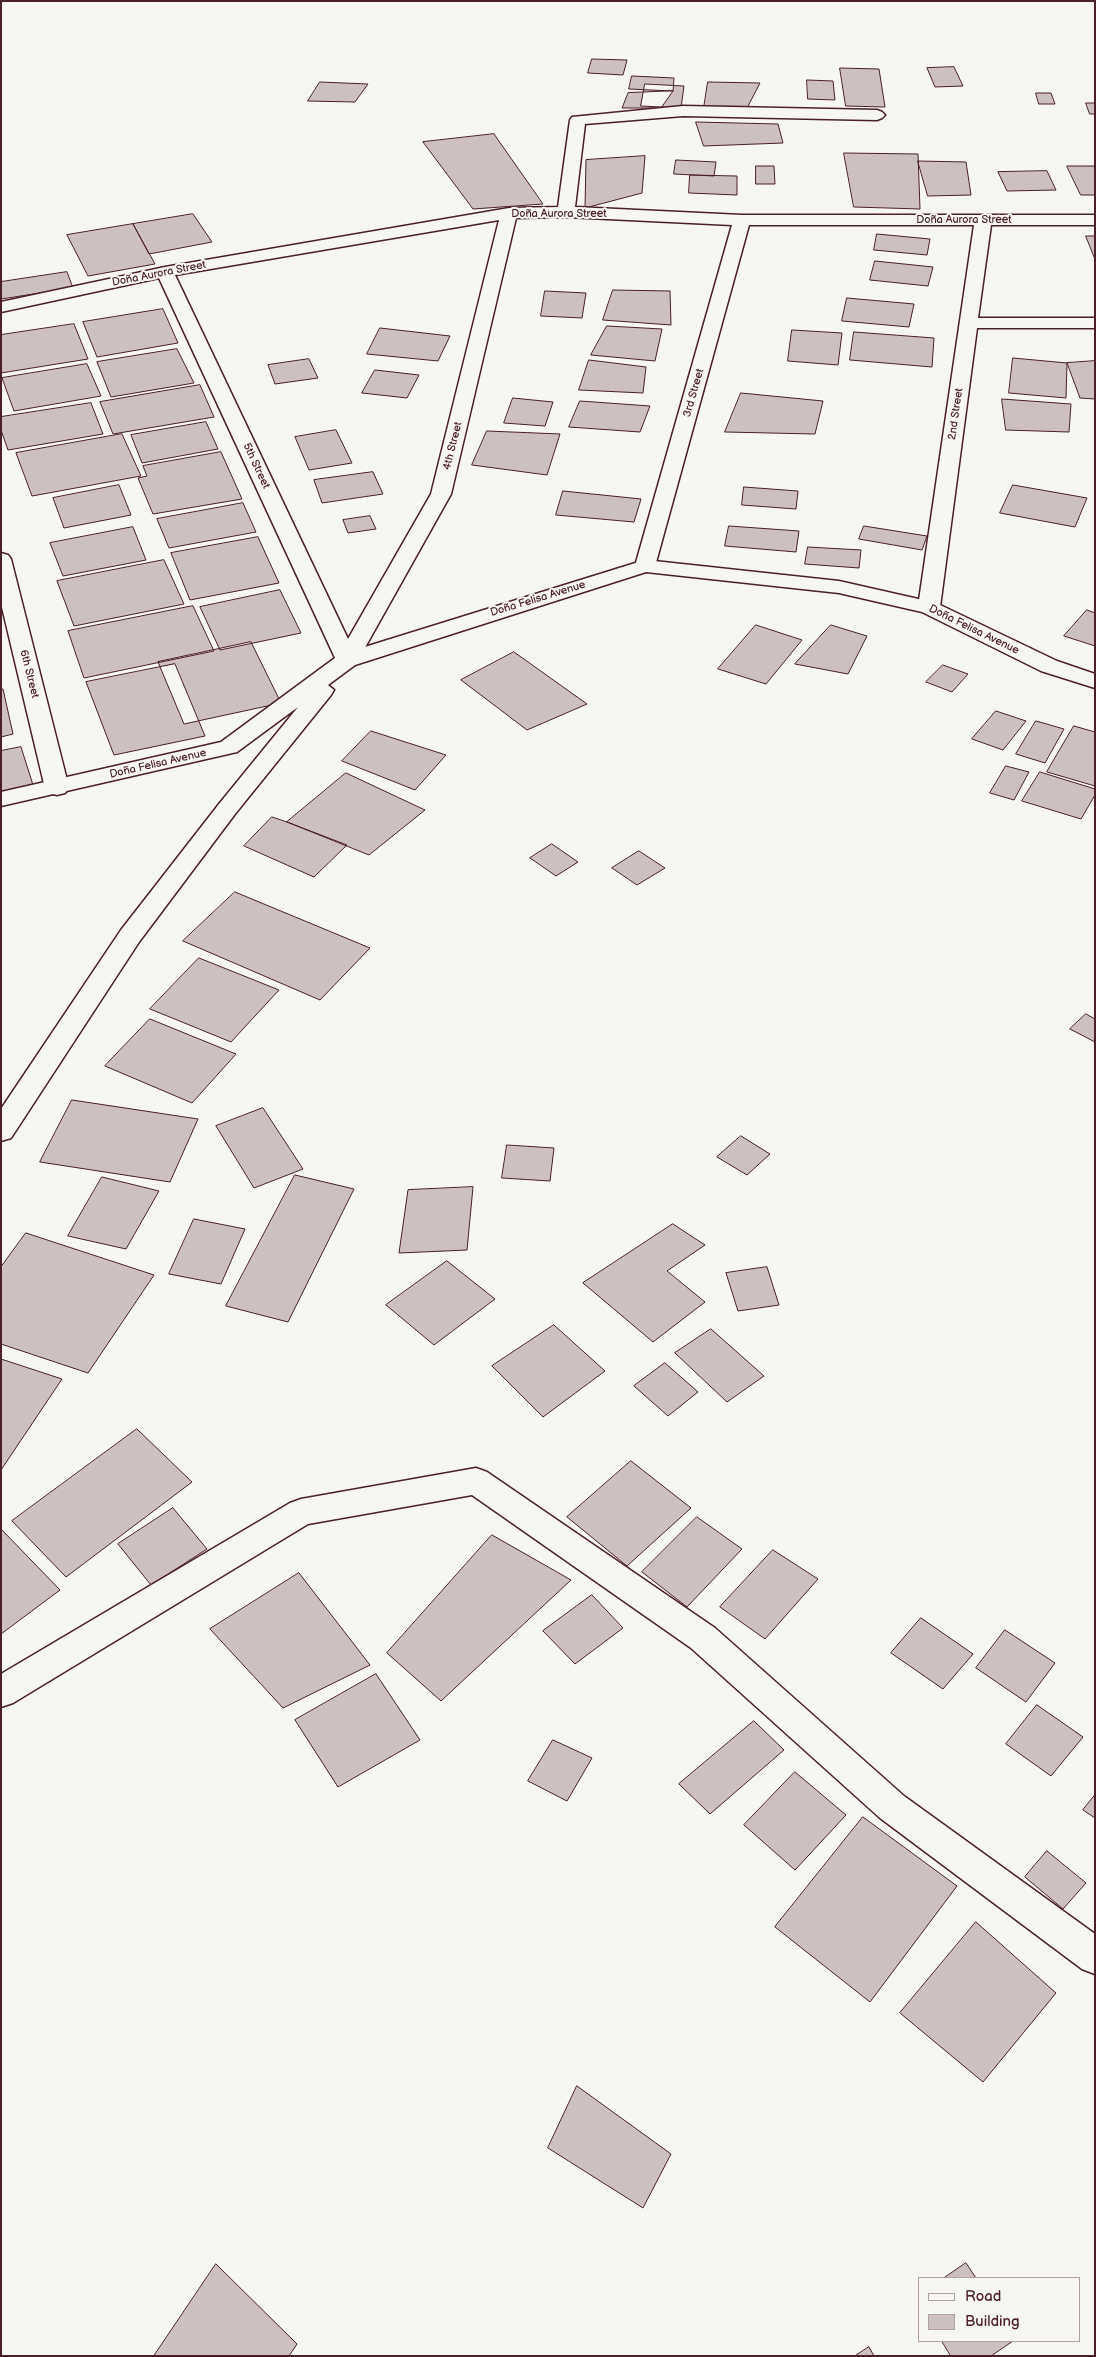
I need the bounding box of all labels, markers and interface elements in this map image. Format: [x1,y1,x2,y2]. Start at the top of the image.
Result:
street label: Doña Aurora Street [511,207,607,221]
street label: Doña Aurora Street [916,213,1012,227]
street label: Doña Aurora Street [111,258,207,290]
street label: 3rd Street [681,367,707,419]
street label: 2nd Street [946,387,966,441]
street label: 4th Street [441,420,465,472]
street label: 5th Street [240,441,272,491]
street label: Doña Felisa Avenue [489,578,587,620]
street label: Doña Felisa Avenue [927,602,1021,658]
street label: 6th Street [17,648,41,700]
street label: Doña Felisa Avenue [108,746,208,782]
legend [918,2277,1081,2342]
text: Road [965,2287,1001,2306]
text: Building [965,2312,1020,2331]

